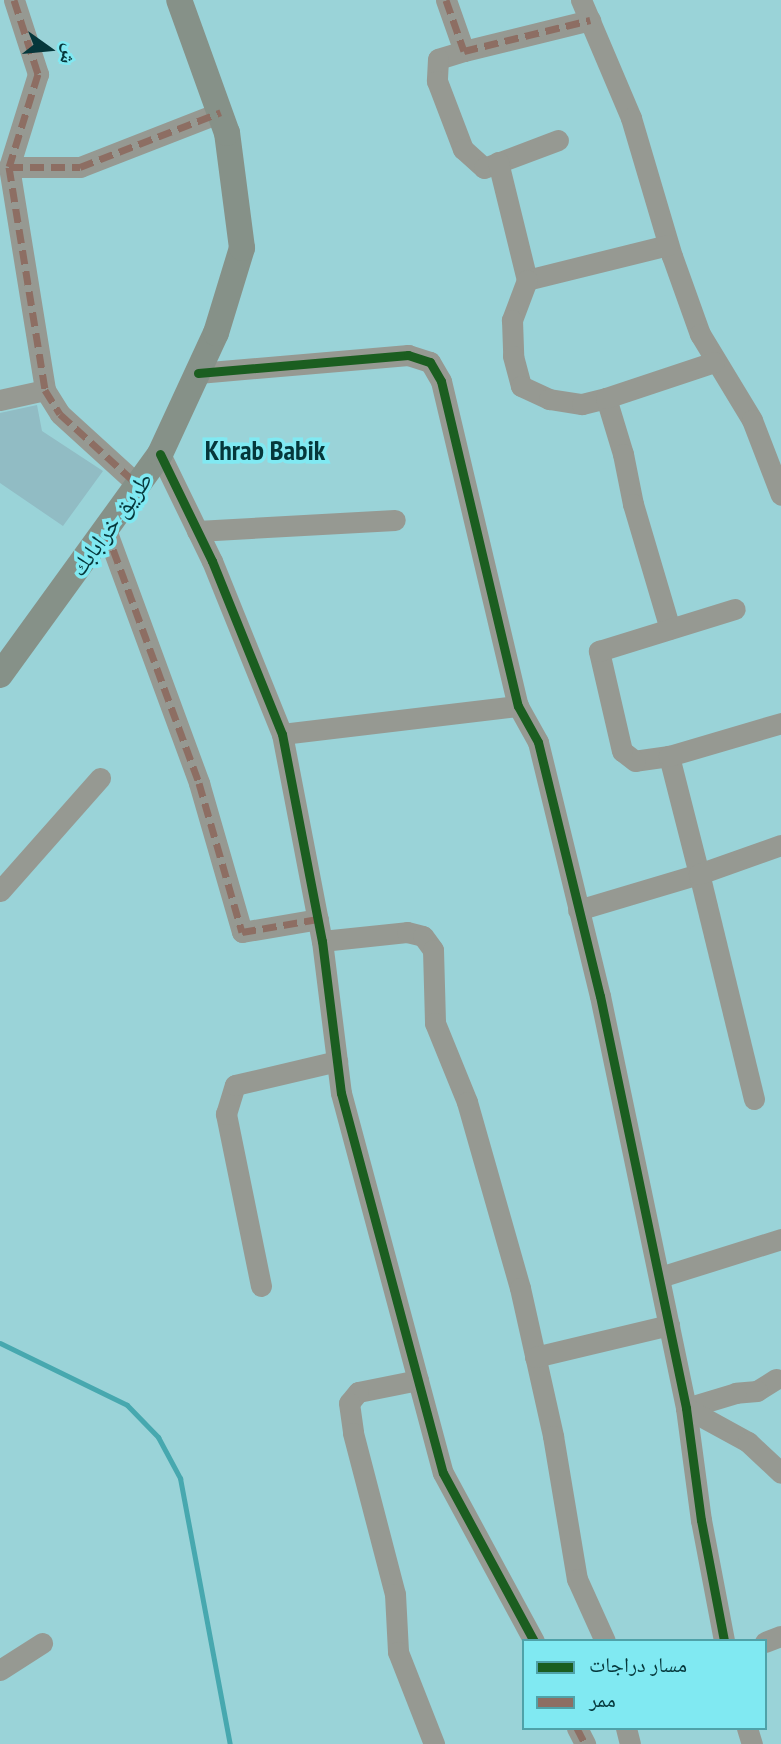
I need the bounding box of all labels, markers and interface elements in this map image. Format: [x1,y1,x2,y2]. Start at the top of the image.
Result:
north arrow [14,14,84,84]
text: ش [55,42,83,67]
district label: Khrab Babik [205,433,325,467]
street label: طريق خرابابك [64,466,158,582]
legend [522,1639,767,1730]
text: مسار دراجات [589,1651,687,1678]
text: ممر [589,1686,616,1713]

